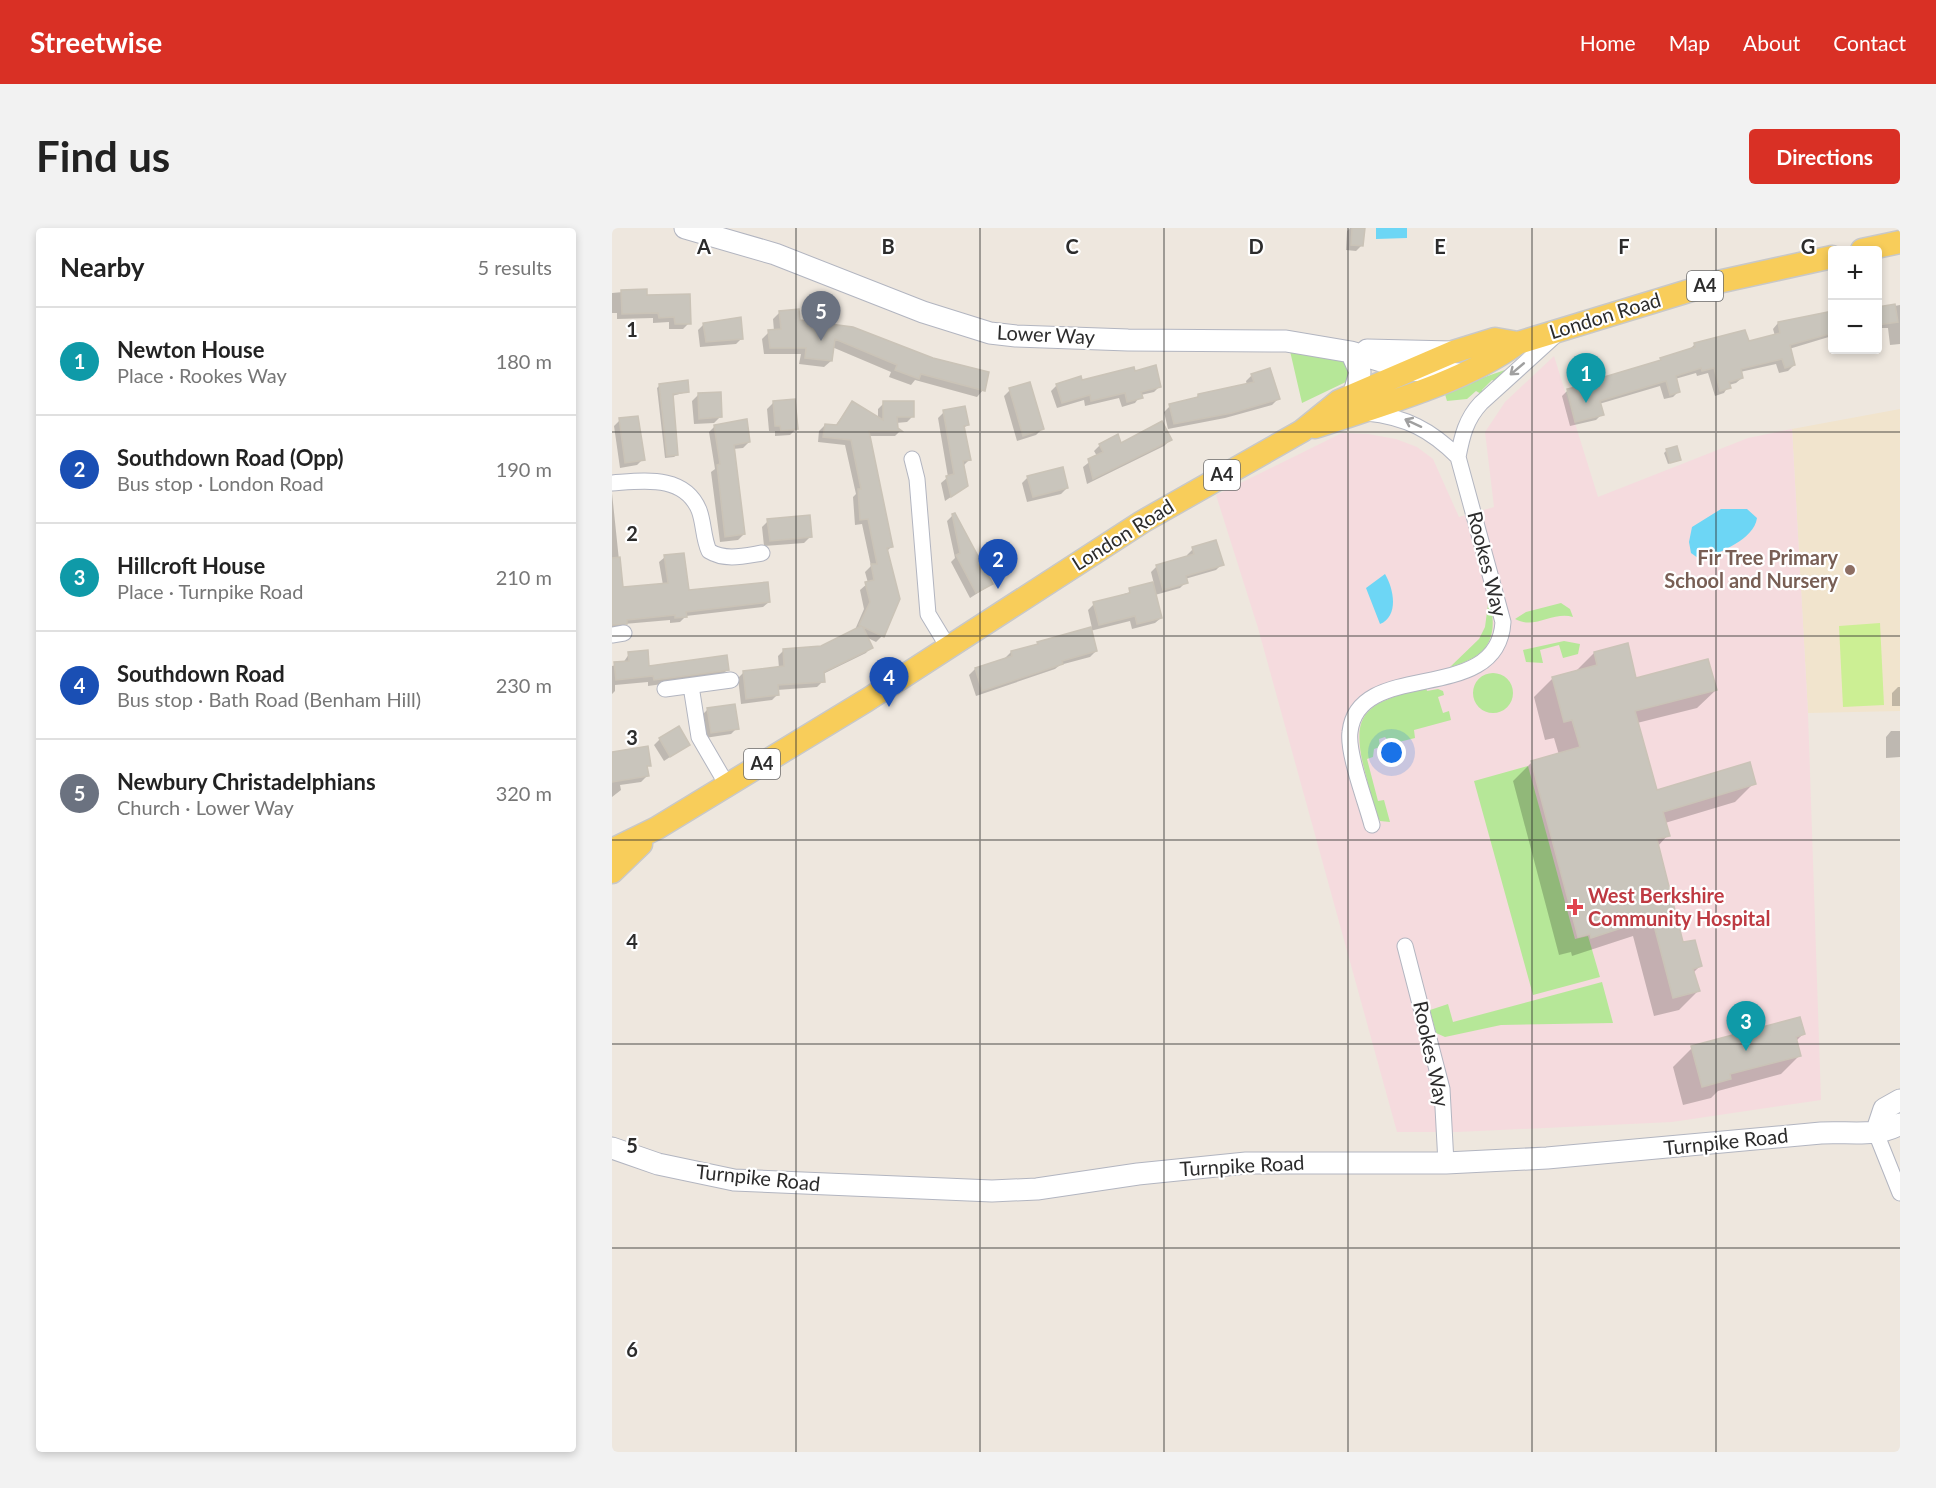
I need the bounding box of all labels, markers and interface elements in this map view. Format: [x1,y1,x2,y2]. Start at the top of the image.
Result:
text: Streetwise [30,25,162,59]
text: Home [1580,30,1636,55]
text: Map [1669,30,1710,55]
text: About [1743,30,1800,55]
text: Contact [1833,30,1906,55]
button: Directions [1749,129,1900,184]
text: Find us [36,131,170,181]
text: A [696,234,711,258]
text: B [881,234,895,258]
text: C [1065,234,1079,258]
text: D [1248,234,1264,258]
text: E [1434,234,1446,258]
text: F [1618,234,1630,258]
text: G [1801,234,1815,258]
map controls [1828,246,1882,354]
button: + [1828,246,1882,300]
text: Nearby [60,251,145,283]
text: 5 results [477,255,552,279]
road number: A4 [1687,271,1723,301]
street label: London Road [1546,287,1663,343]
pin: 5 [802,291,840,341]
button: − [1828,300,1882,354]
text: 1 [626,317,638,341]
street label: Lower Way [996,319,1096,349]
text: Newton House [117,336,264,363]
text: 1 [74,349,85,373]
text: 180 m [496,349,552,373]
pin: 1 [1566,354,1606,403]
one-way arrow [1509,362,1525,375]
text: Place · Rookes Way [117,363,287,387]
one-way arrow [1405,417,1423,429]
text: Southdown Road (Opp) [117,444,344,471]
text: 2 [74,457,85,481]
text: 190 m [496,457,552,481]
road number: A4 [1204,460,1240,490]
text: Bus stop · London Road [117,471,324,495]
street label: London Road [1067,493,1178,575]
street label: Rookes Way [1463,509,1513,620]
text: 2 [626,521,638,545]
pin: 2 [978,540,1018,589]
place label: Fir Tree Primary School and Nursery [1664,545,1838,592]
text: Hillcroft House [117,552,265,579]
marker: Fir Tree Primary School and Nursery [1843,563,1857,577]
text: 3 [74,565,85,589]
text: 210 m [496,565,552,589]
text: Place · Turnpike Road [117,579,303,603]
pin: 4 [870,658,908,707]
text: Southdown Road [117,660,285,687]
text: 4 [74,673,85,697]
text: 230 m [496,673,552,697]
text: Bus stop · Bath Road (Benham Hill) [117,687,421,711]
text: 3 [626,725,638,749]
your location [1377,738,1406,767]
road number: A4 [744,749,780,779]
text: Newbury Christadelphians [117,768,376,795]
text: 5 [74,781,85,805]
text: 320 m [496,781,552,805]
text: Church · Lower Way [117,795,294,819]
place label: West Berkshire Community Hospital [1588,883,1770,930]
marker: West Berkshire Community Hospital [1566,898,1584,916]
text: 4 [626,929,638,953]
street label: Rookes Way [1409,999,1455,1110]
pin: 3 [1726,1002,1766,1051]
street label: Turnpike Road [1663,1123,1789,1159]
text: 5 [626,1133,638,1157]
street label: Turnpike Road [1179,1150,1305,1180]
street label: Turnpike Road [695,1159,821,1195]
text: 6 [626,1337,638,1361]

